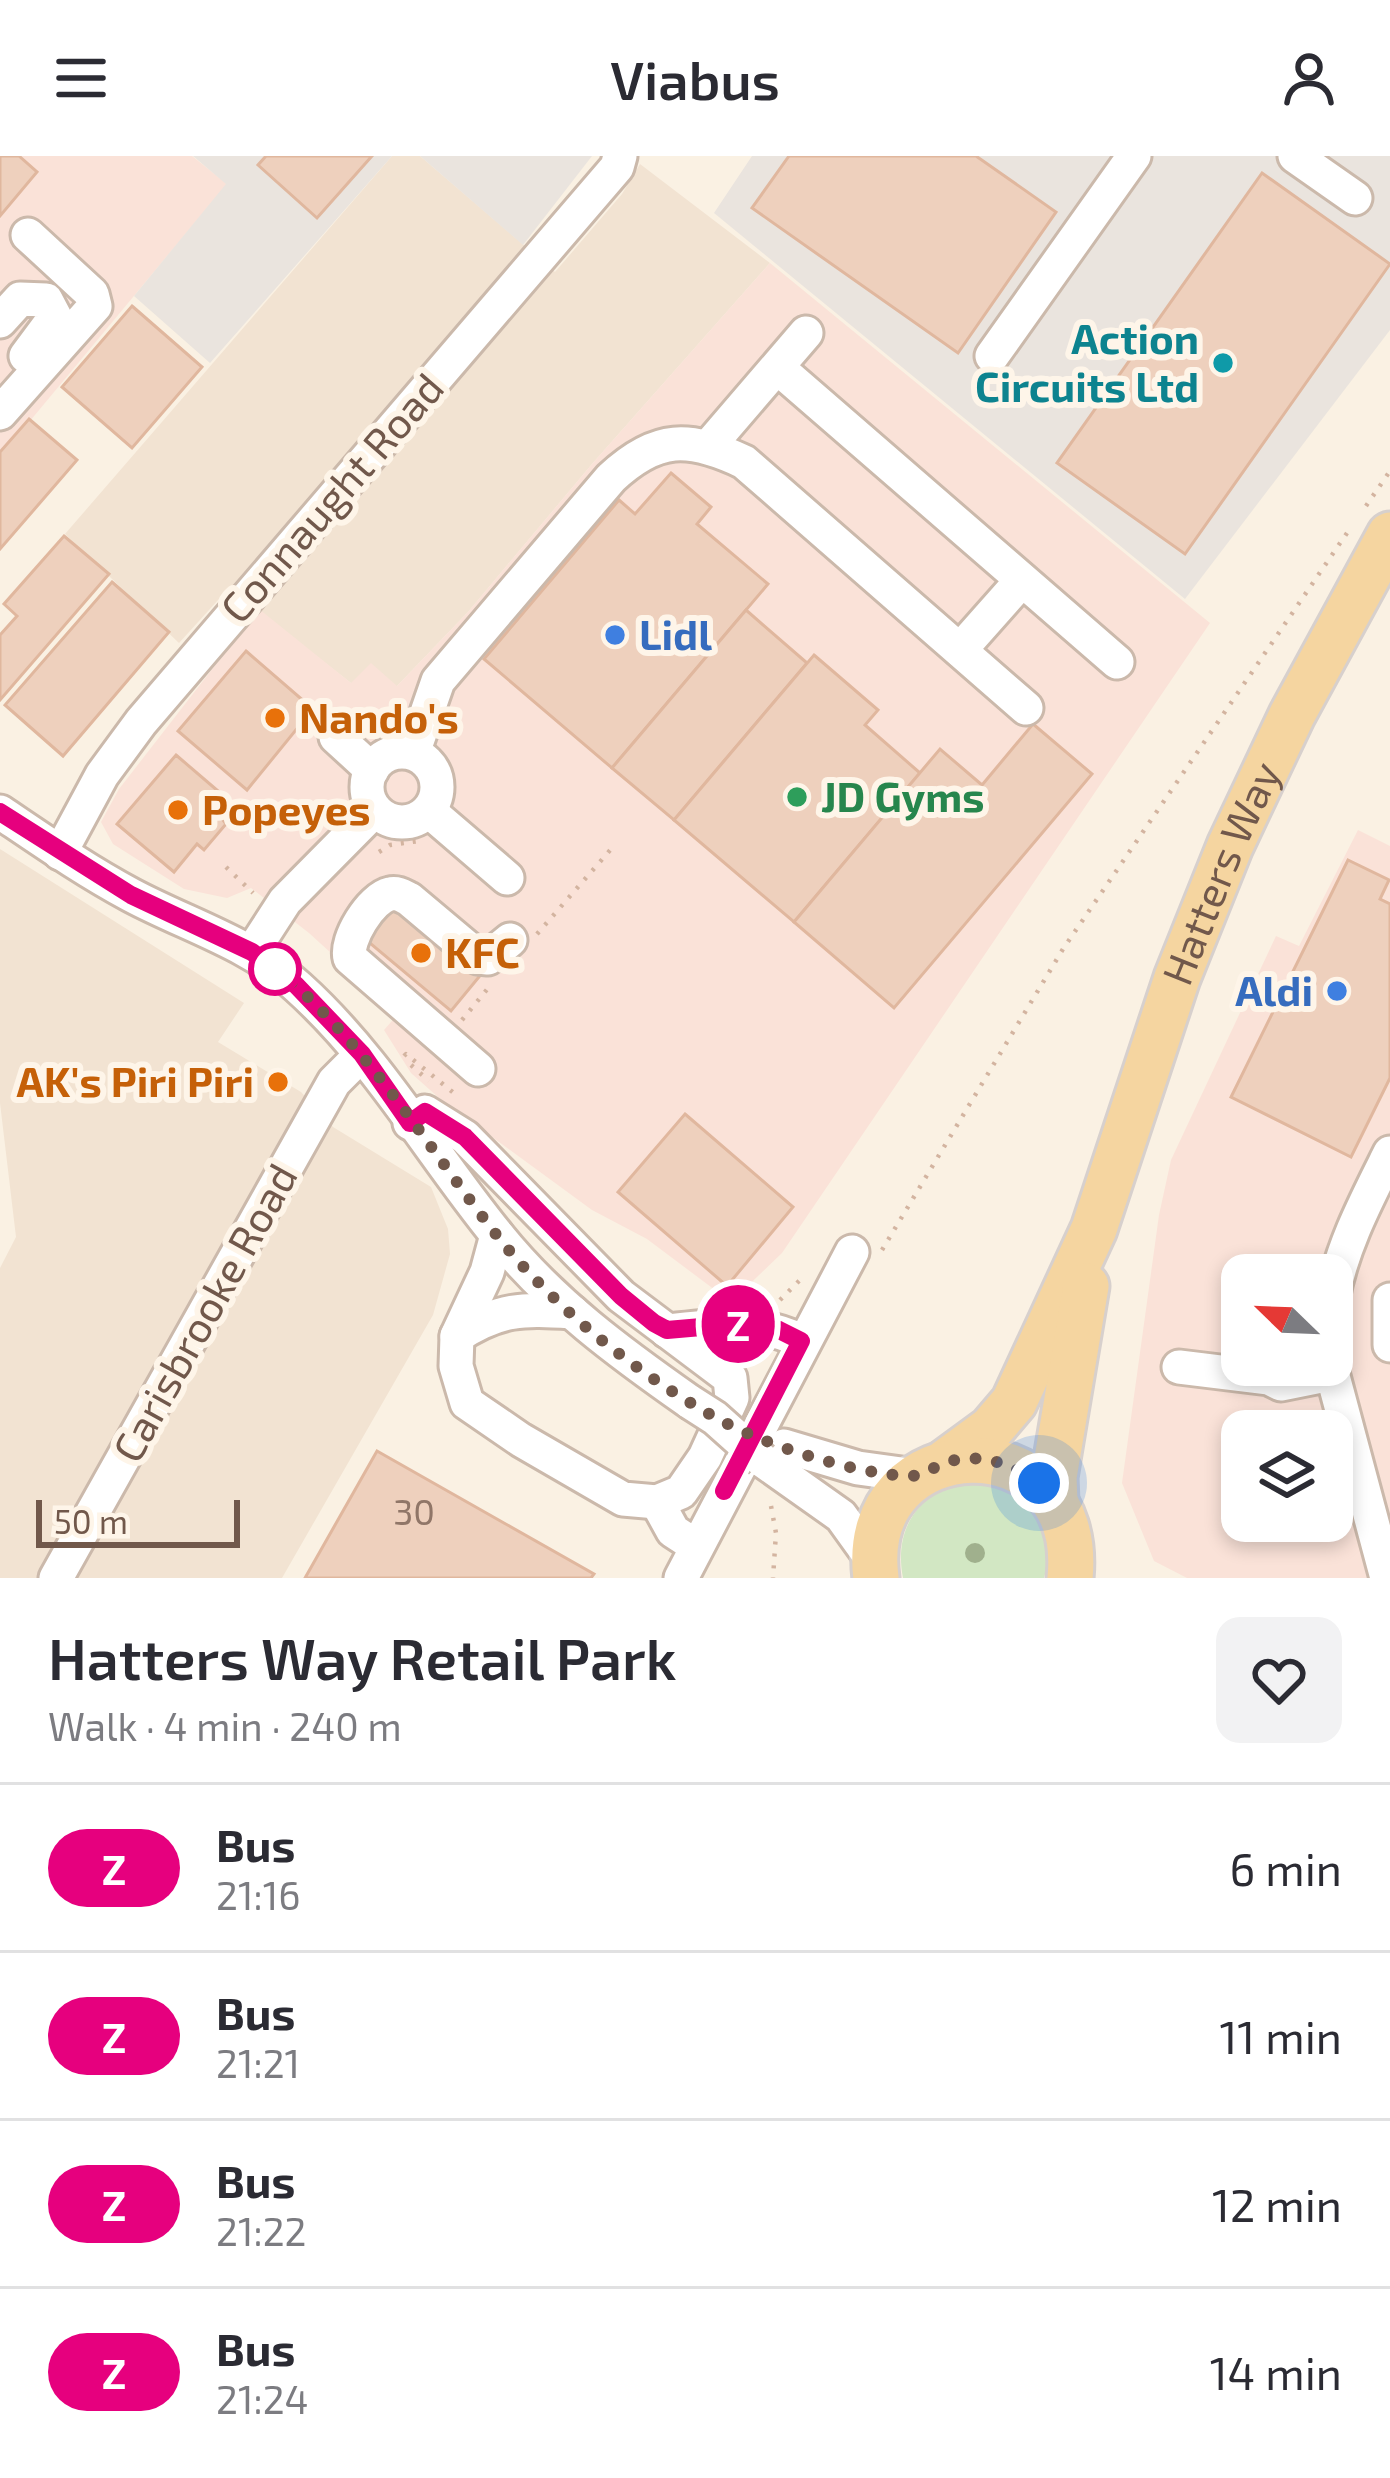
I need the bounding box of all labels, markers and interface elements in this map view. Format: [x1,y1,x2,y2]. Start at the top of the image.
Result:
icon: menu [48,45,114,111]
icon: person [1276,45,1342,111]
text: Viabus [610,46,780,111]
place label: Action Circuits Ltd [975,312,1199,410]
marker: Action Circuits Ltd [1210,350,1236,376]
street label: Connaught Road [209,362,452,631]
place label: Lidl [639,608,712,658]
marker: Lidl [602,622,628,648]
place label: Nando's [299,691,459,741]
marker: Nando's [262,705,288,731]
street label: Hatters Way [1150,753,1289,991]
place label: JD Gyms [821,770,985,821]
place label: Popeyes [202,783,371,834]
marker: JD Gyms [784,784,810,810]
marker: Popeyes [165,797,191,823]
place label: KFC [445,926,520,976]
marker: KFC [408,940,434,966]
unlabelled marker [250,944,300,994]
place label: Aldi [1235,964,1313,1014]
marker: Aldi [1324,978,1350,1004]
place label: AK's Piri Piri [16,1055,254,1105]
marker: AK's Piri Piri [265,1069,291,1095]
street label: Carisbrooke Road [101,1154,306,1470]
north arrow [1221,1254,1353,1386]
map controls [1221,1254,1353,1542]
line badge: Z [699,1285,777,1363]
text: Z [726,1299,750,1349]
button: layers [1221,1410,1353,1542]
your location [1009,1453,1069,1513]
house number: 30 [393,1489,435,1532]
scale bar [36,1494,240,1547]
text: 50 m [54,1501,128,1541]
button: heart [1216,1617,1342,1743]
text: Hatters Way Retail Park [48,1623,676,1691]
text: Walk · 4 min · 240 m [48,1702,402,1749]
text: Bus [216,1817,295,1871]
text: 6 min [1229,1841,1342,1895]
text: Z [102,1843,126,1893]
text: 21:16 [216,1871,300,1918]
text: Bus [216,1985,295,2039]
text: 11 min [1219,2009,1342,2063]
text: Z [102,2011,126,2061]
text: 21:21 [216,2039,300,2086]
text: Bus [216,2153,295,2207]
text: 12 min [1212,2177,1342,2231]
text: Z [102,2179,126,2229]
text: 21:22 [216,2207,306,2254]
text: Bus [216,2321,295,2375]
text: 14 min [1210,2345,1342,2399]
text: Z [102,2347,126,2397]
text: 21:24 [216,2375,309,2422]

